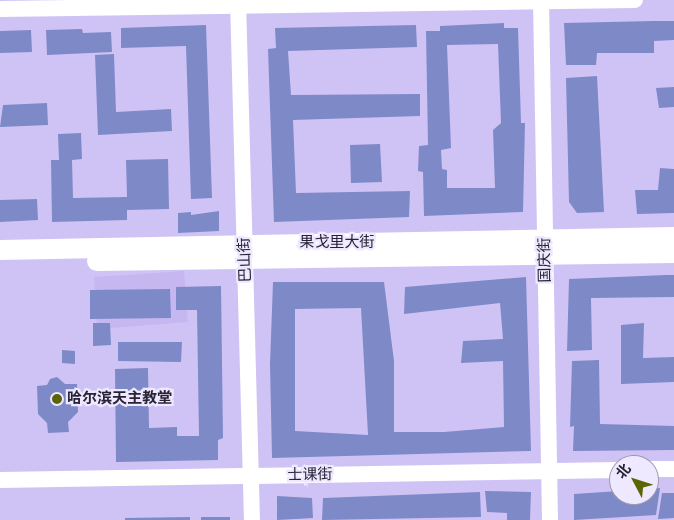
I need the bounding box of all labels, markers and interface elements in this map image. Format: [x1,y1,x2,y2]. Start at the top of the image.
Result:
street label: 果戈里大街 [300,234,374,252]
street label: 巴山街 [235,237,255,283]
street label: 国庆街 [536,237,554,283]
place label: 哈尔滨天主教堂 [67,390,172,408]
marker: 哈尔滨天主教堂 [51,393,63,405]
north arrow [609,455,659,505]
text: 北 [613,460,634,482]
street label: 士课街 [287,466,333,484]

